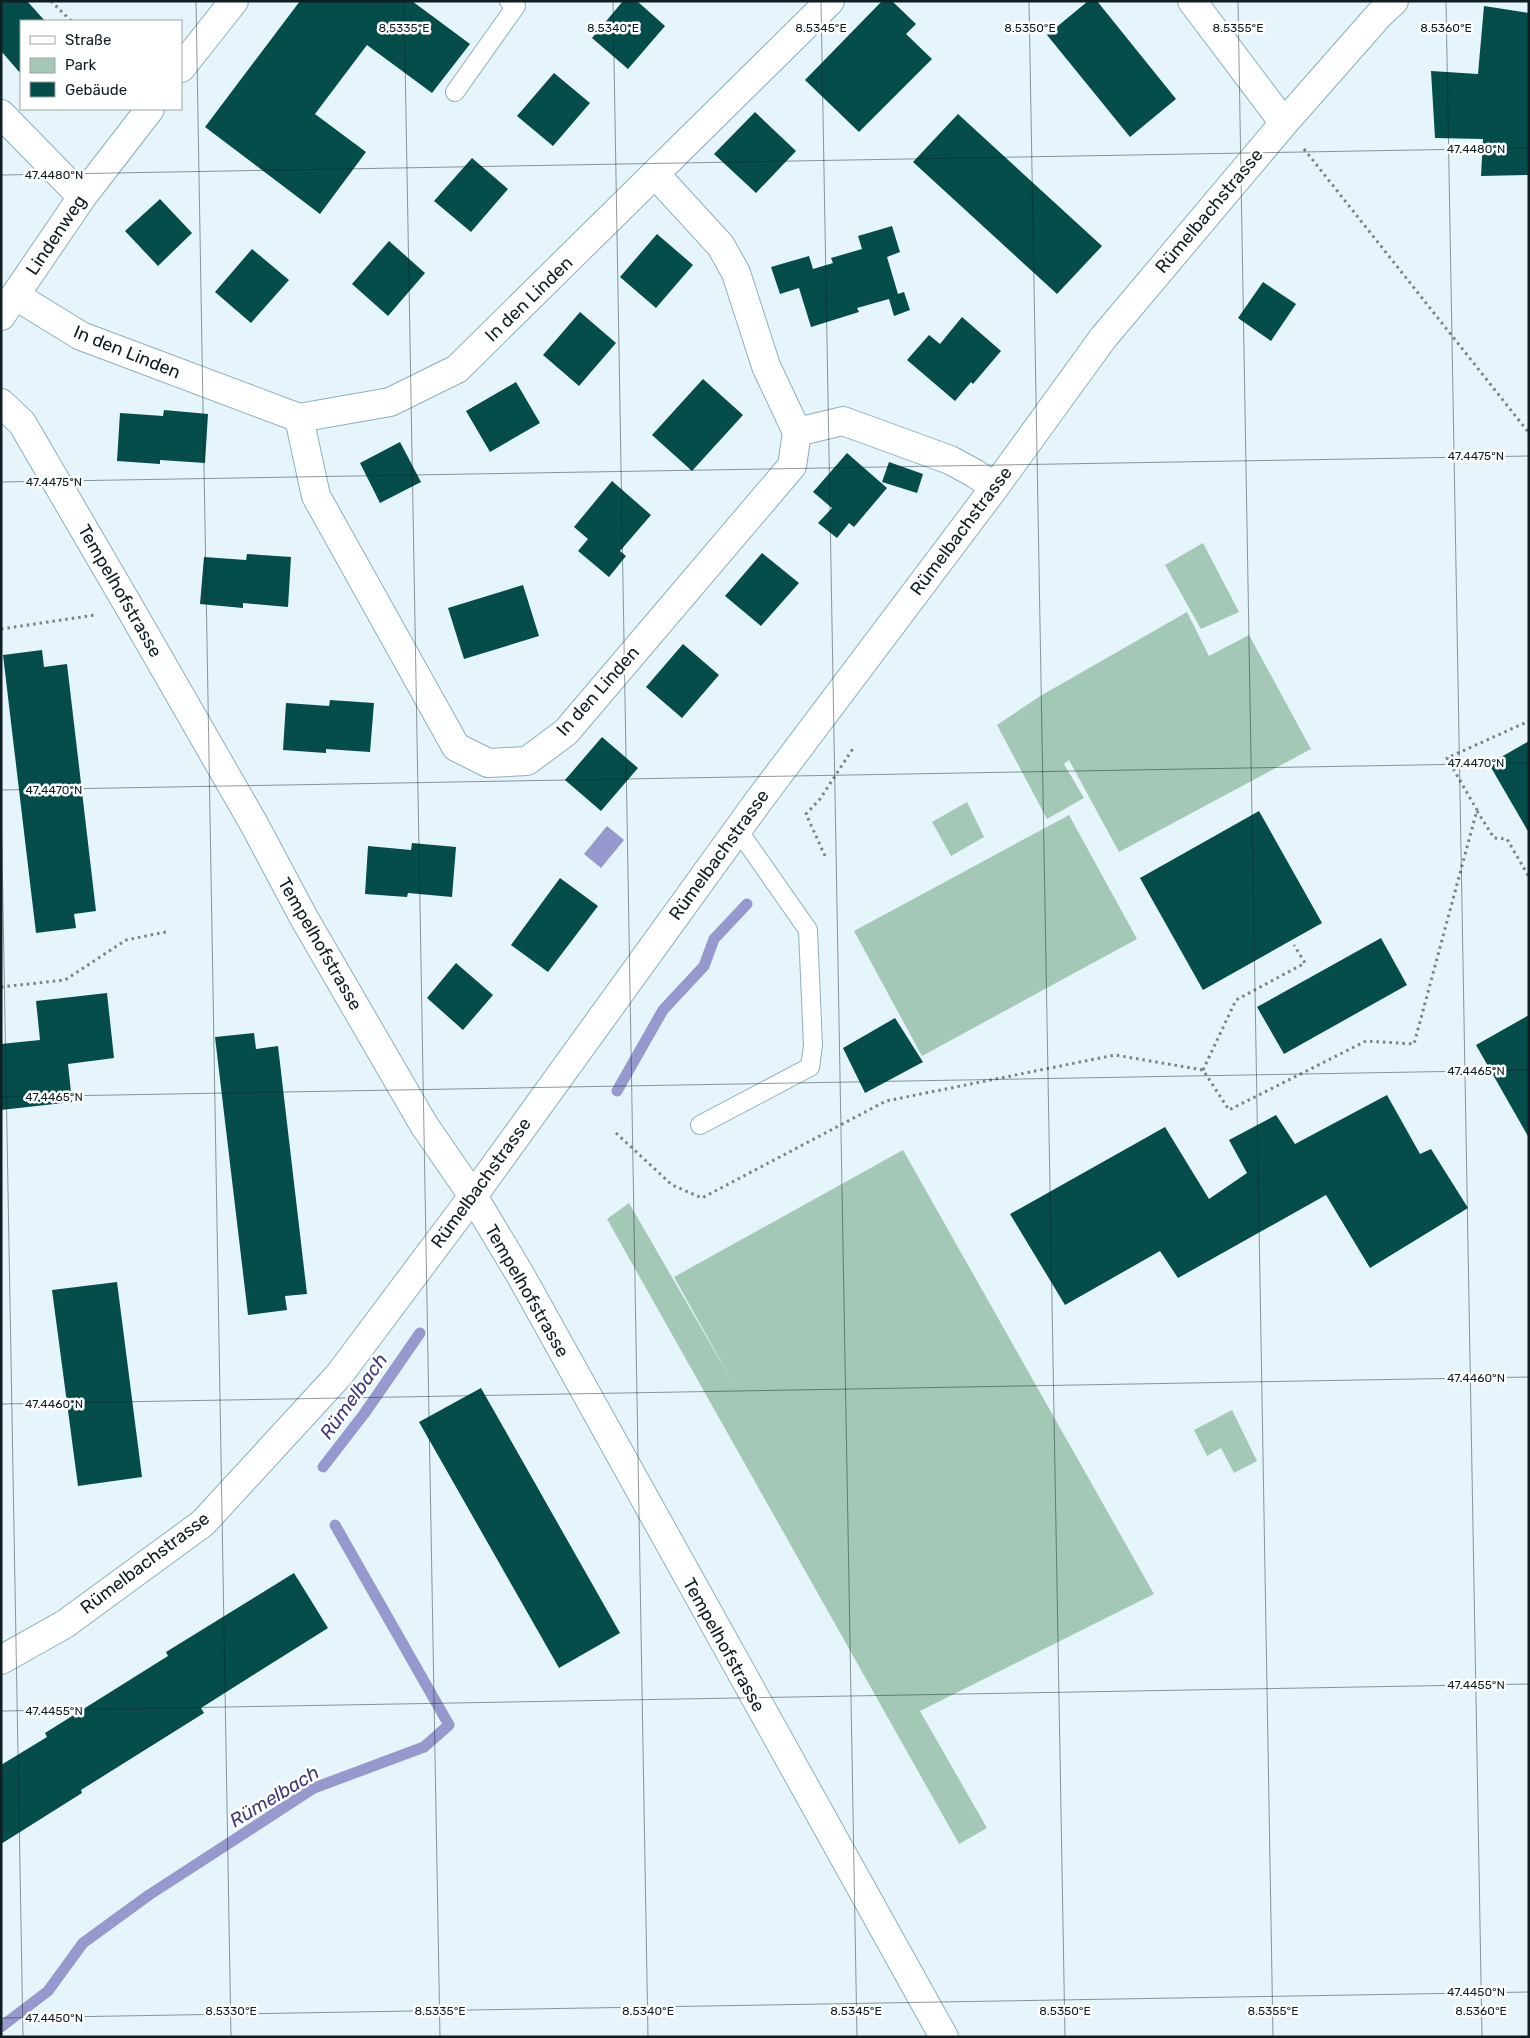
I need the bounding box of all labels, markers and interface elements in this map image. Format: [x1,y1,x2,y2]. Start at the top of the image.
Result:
legend [20,20,182,110]
text: 8.5335°E [378,21,430,35]
text: 8.5340°E [587,21,639,35]
text: 8.5345°E [795,21,847,35]
text: 8.5350°E [1004,21,1056,35]
text: 8.5355°E [1212,21,1264,35]
text: 8.5360°E [1420,21,1472,35]
text: Straße [65,31,111,49]
text: Park [65,56,96,74]
text: Gebäude [65,81,127,99]
text: 47.4480°N [1447,142,1505,156]
street label: Rümelbachstrasse [1150,144,1268,278]
text: 47.4480°N [25,168,83,182]
street label: Lindenweg [21,191,91,279]
street label: In den Linden [481,252,577,346]
street label: In den Linden [70,321,184,383]
text: 47.4475°N [1448,449,1504,463]
street label: Rümelbachstrasse [905,462,1017,600]
text: 47.4475°N [26,475,82,489]
street label: Tempelhofstrasse [73,521,167,661]
street label: In den Linden [552,641,644,741]
text: 47.4470°N [1448,756,1504,770]
text: 47.4470°N [26,783,82,797]
street label: Rümelbachstrasse [664,785,774,925]
street label: Tempelhofstrasse [273,874,367,1014]
text: 47.4465°N [1447,1064,1505,1078]
text: 47.4465°N [25,1090,83,1104]
street label: Rümelbachstrasse [426,1113,536,1253]
street label: Tempelhofstrasse [480,1221,574,1361]
water label: Rümelbach [315,1349,392,1444]
text: 47.4460°N [1447,1371,1505,1385]
text: 47.4460°N [25,1397,83,1411]
street label: Rümelbachstrasse [76,1507,214,1619]
street label: Tempelhofstrasse [678,1574,770,1716]
text: 47.4455°N [1447,1678,1505,1692]
text: 47.4455°N [25,1704,83,1718]
water label: Rümelbach [225,1761,323,1832]
text: 47.4450°N [1447,1985,1505,1999]
text: 8.5330°E [205,2004,257,2018]
text: 8.5335°E [414,2004,466,2018]
text: 8.5340°E [622,2004,674,2018]
text: 8.5345°E [830,2004,882,2018]
text: 8.5350°E [1039,2004,1091,2018]
text: 8.5355°E [1247,2004,1299,2018]
text: 8.5360°E [1455,2004,1507,2018]
text: 47.4450°N [25,2011,83,2025]

